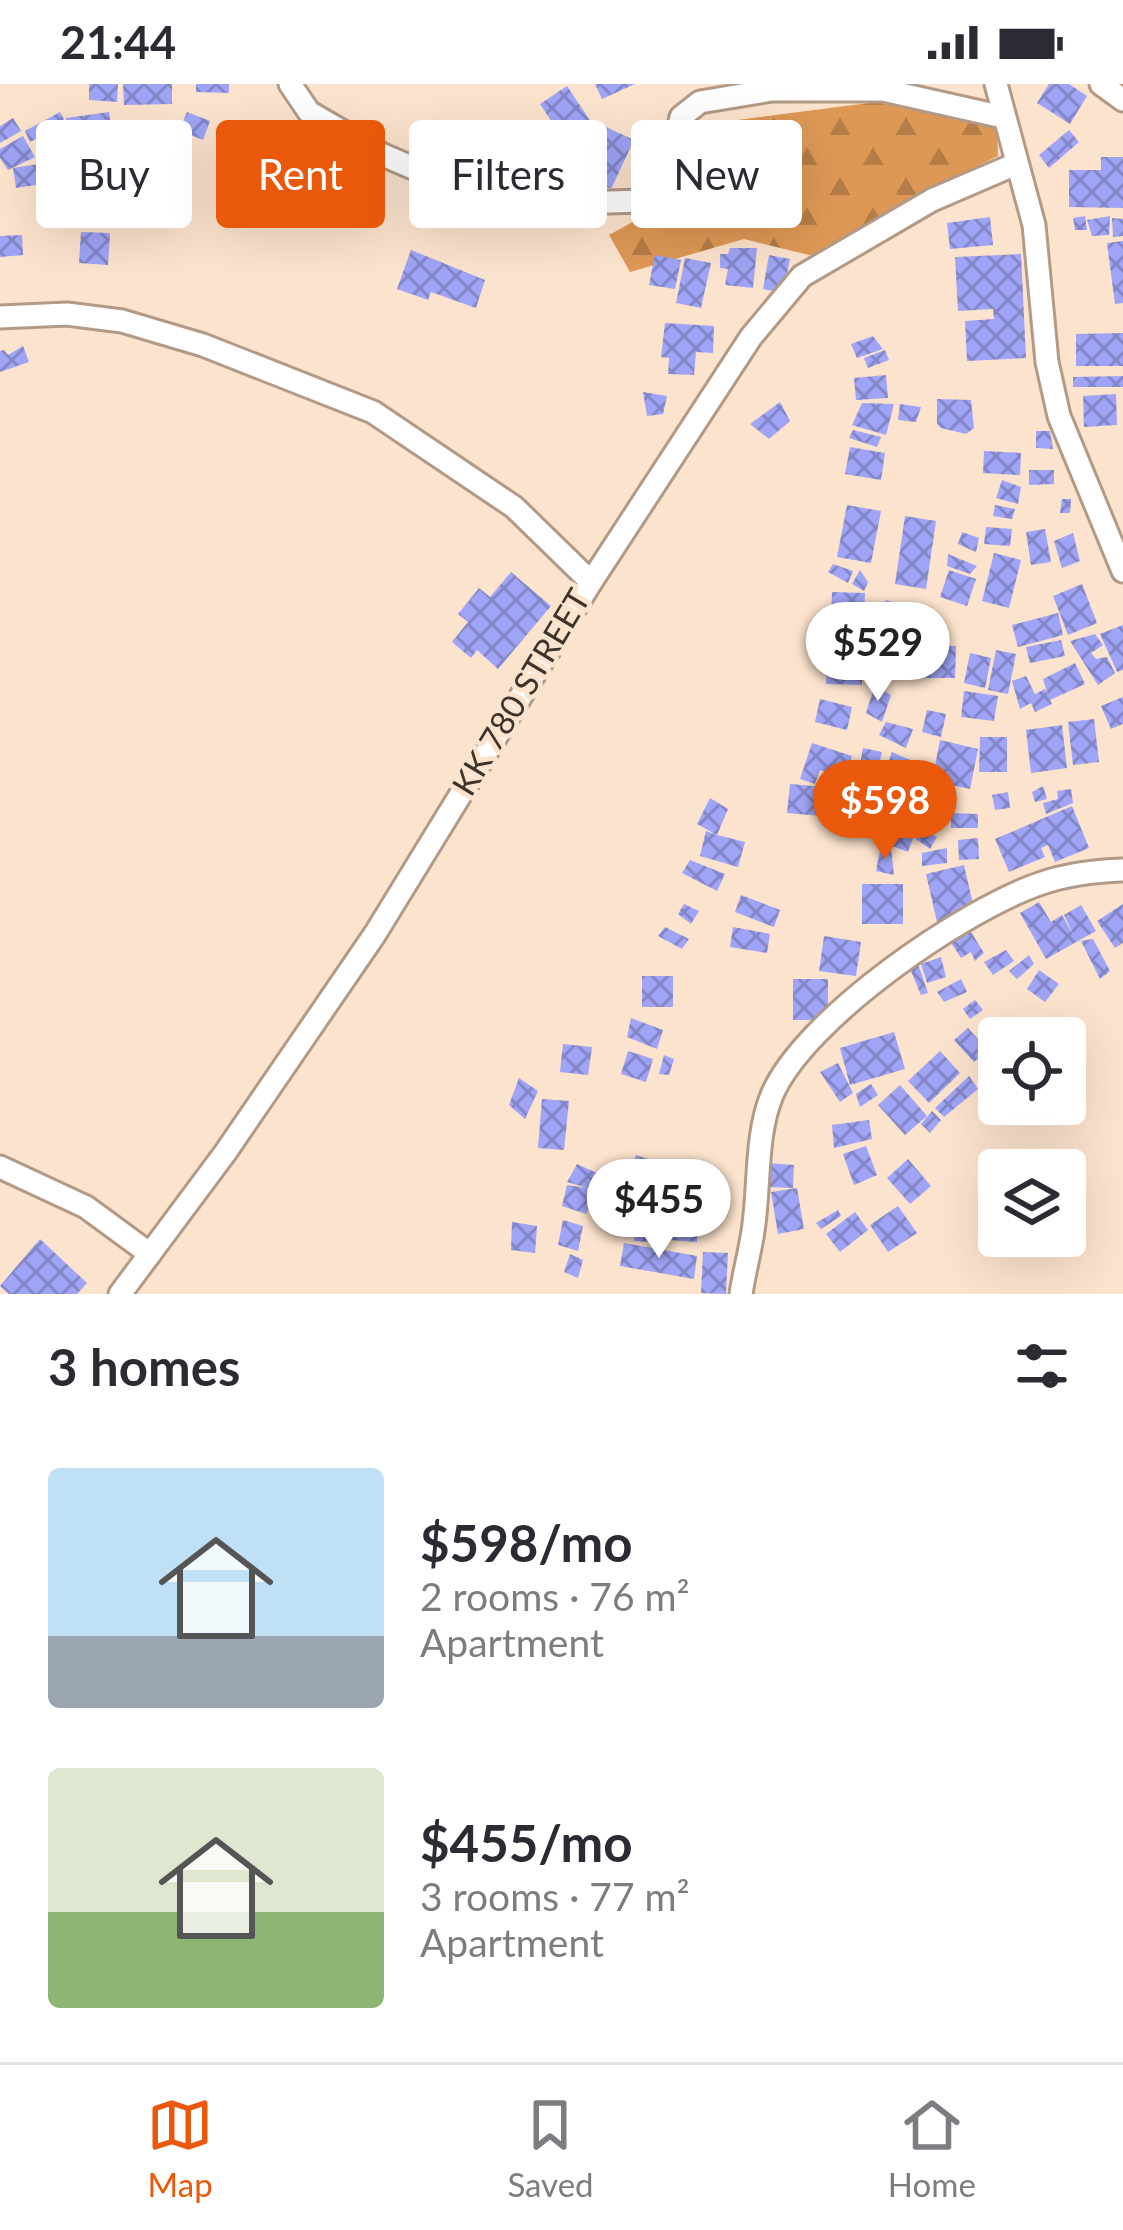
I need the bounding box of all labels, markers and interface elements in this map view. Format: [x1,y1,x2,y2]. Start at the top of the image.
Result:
text: 21:44 [60,15,176,69]
chip: Buy [36,120,192,228]
chip: Rent [216,120,385,228]
chip: Filters [409,120,607,228]
chip: New [631,120,802,228]
street label: KK 780 STREET [443,581,598,802]
pin: $529 [807,602,949,704]
text: $529 [833,618,923,664]
pin: $598 [814,760,956,862]
text: $598 [840,776,930,822]
map controls [978,1017,1086,1257]
button: locate [978,1017,1086,1125]
button: layers [978,1149,1086,1257]
pin: $455 [588,1159,730,1261]
text: $455 [614,1175,704,1221]
icon: filters [1009,1333,1075,1399]
text: 3 homes [48,1336,240,1397]
text: $598/mo [420,1512,633,1573]
icon: home [144,1516,288,1660]
text: 2 rooms · 76 m² [420,1573,690,1619]
text: Apartment [420,1619,604,1665]
text: $455/mo [420,1812,633,1873]
icon: home [144,1816,288,1960]
text: 3 rooms · 77 m² [420,1873,690,1919]
text: Apartment [420,1919,604,1965]
tab: Map [147,2092,213,2204]
tab: Saved [507,2092,594,2204]
tab: Home [888,2092,976,2204]

